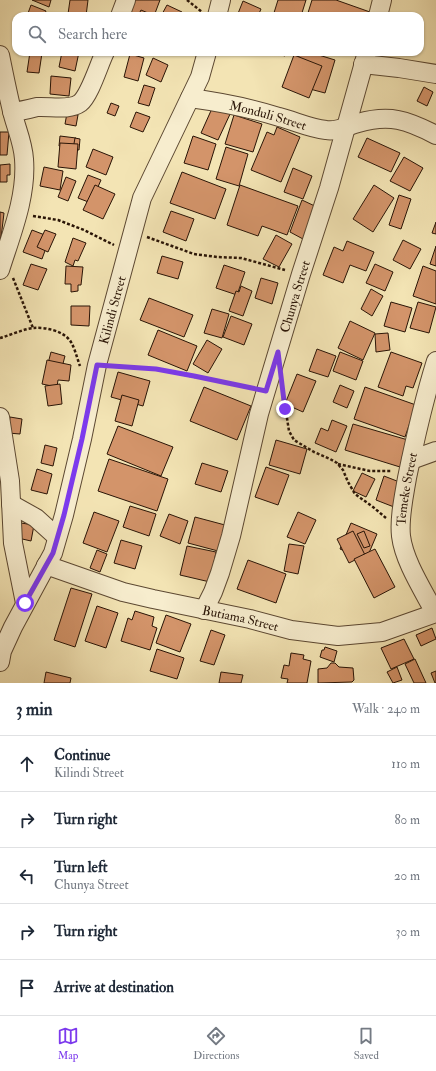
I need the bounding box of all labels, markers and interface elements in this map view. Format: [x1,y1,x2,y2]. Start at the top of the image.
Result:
search box [12,12,424,56]
icon: search [26,23,48,45]
text: Search here [58,25,127,44]
street label: Monduli Street [228,98,308,134]
street label: Chunya Street [277,258,314,335]
street label: Kilindi Street [96,274,130,346]
route end [276,400,294,418]
street label: Temeke Street [393,451,421,526]
route start [16,594,34,612]
street label: Butiama Street [201,602,280,635]
text: 3 min [16,699,53,720]
text: Walk · 240 m [352,701,420,717]
text: Continue [54,746,110,765]
icon: ahead [16,753,38,775]
text: 110 m [391,756,420,772]
text: Kilindi Street [54,765,124,781]
icon: right [16,809,38,831]
text: Turn right [54,810,117,829]
text: 80 m [394,812,420,828]
text: Turn left [54,858,108,877]
icon: left [16,865,38,887]
text: 20 m [394,868,420,884]
text: Chunya Street [54,877,129,893]
icon: right [16,921,38,943]
text: Turn right [54,922,117,941]
text: 30 m [396,924,420,940]
icon: arrive [16,977,38,999]
text: Arrive at destination [54,978,174,997]
tab: Map [57,1025,79,1062]
tab: Directions [193,1025,240,1062]
tab: Saved [354,1025,379,1062]

